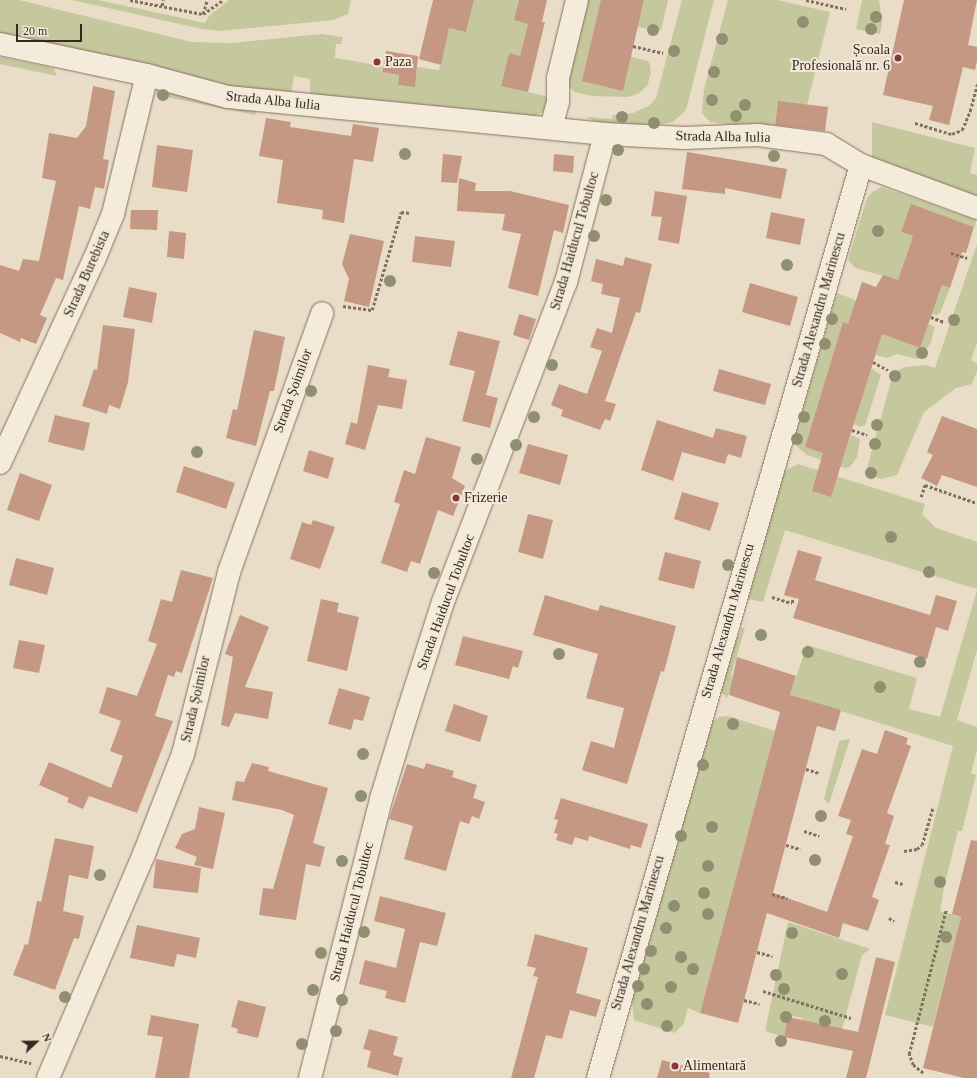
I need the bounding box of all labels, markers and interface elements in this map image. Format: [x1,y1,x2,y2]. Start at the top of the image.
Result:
scale bar [18,16,84,42]
text: 20 m [23,24,47,38]
place label: Școala Profesională nr. 6 [792,42,890,74]
marker: Școala Profesională nr. 6 [893,53,903,63]
place label: Paza [385,54,411,70]
marker: Paza [372,57,382,67]
street label: Strada Alba Iulia [225,88,321,114]
street label: Strada Alba Iulia [675,128,771,146]
street label: Strada Haiducul Tobultoc [547,170,603,312]
street label: Strada Burebista [60,228,114,320]
street label: Strada Alexandru Marinescu [789,230,849,390]
street label: Strada Șoimilor [270,347,316,435]
place label: Frizerie [464,490,508,506]
marker: Frizerie [451,493,461,503]
street label: Strada Haiducul Tobultoc [414,532,478,672]
street label: Strada Alexandru Marinescu [698,541,758,701]
street label: Strada Șoimilor [178,654,214,744]
street label: Strada Haiducul Tobultoc [326,840,378,984]
street label: Strada Alexandru Marinescu [608,853,668,1013]
north arrow [16,1022,56,1062]
text: N [40,1032,54,1043]
place label: Alimentară [683,1058,746,1074]
marker: Alimentară [670,1061,680,1071]

